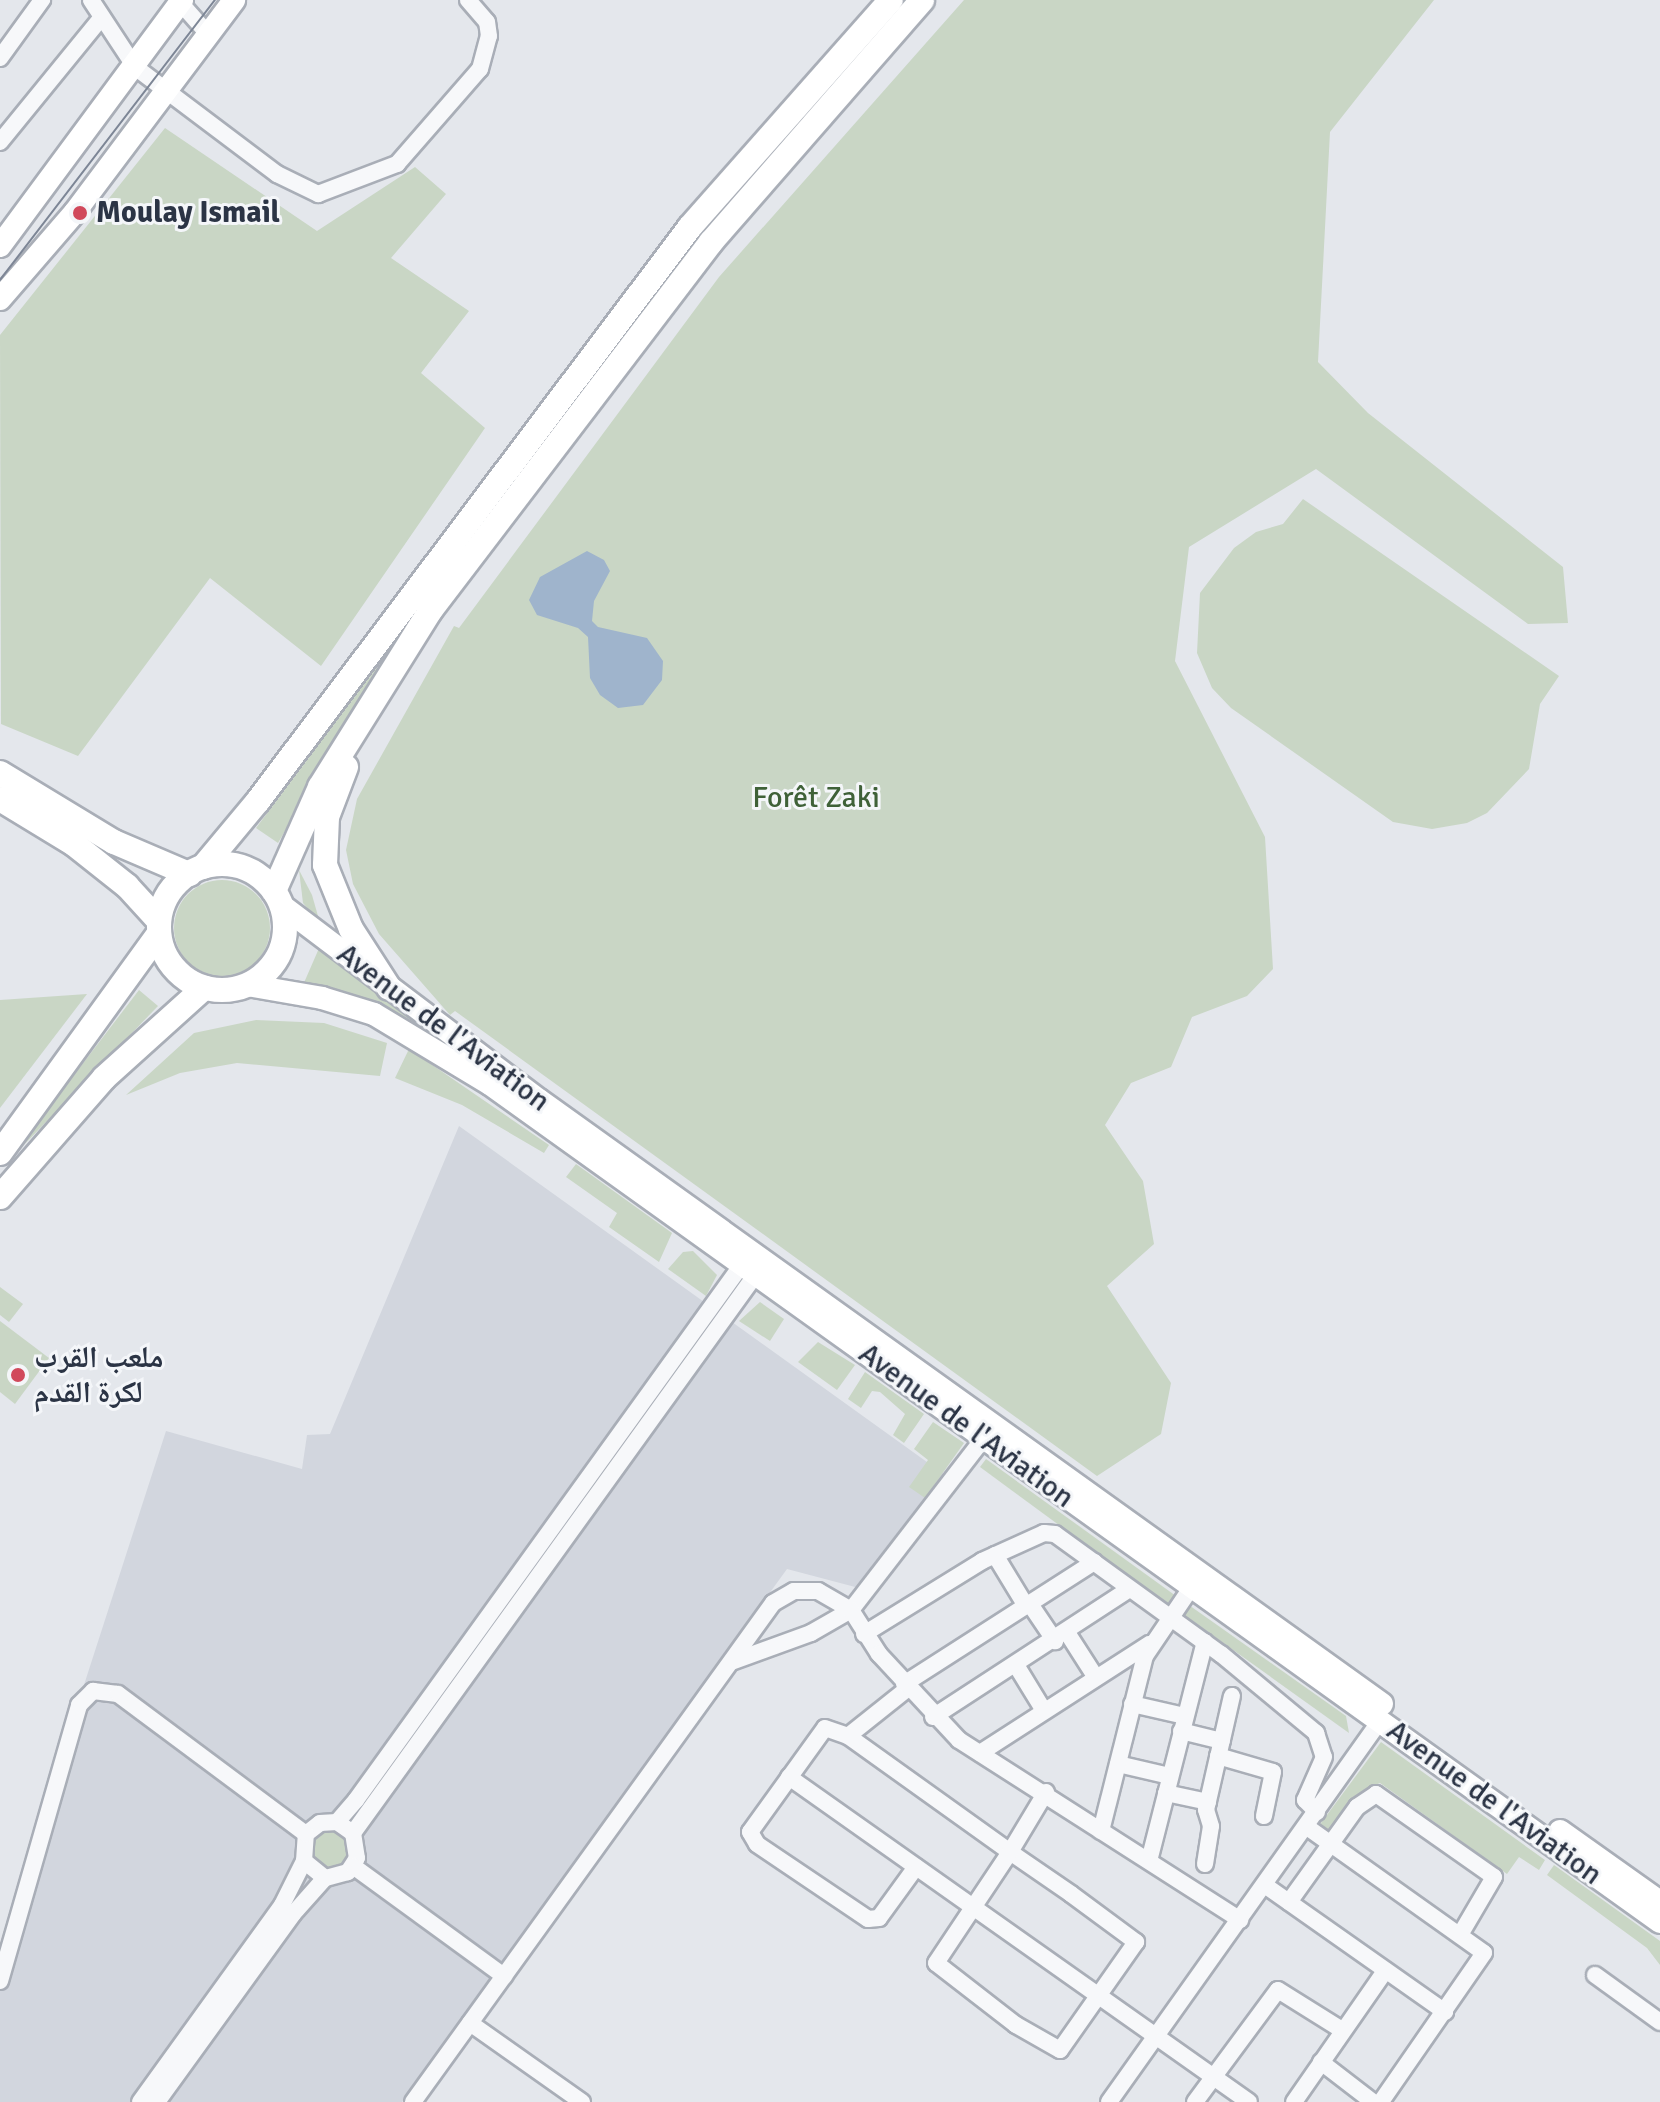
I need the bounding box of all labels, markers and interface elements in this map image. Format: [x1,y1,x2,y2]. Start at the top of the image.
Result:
place label: Moulay Ismail [96,195,280,231]
marker: Moulay Ismail [71,204,89,222]
park label: Forêt Zaki [752,780,880,816]
street label: Avenue de l'Aviation [330,936,556,1120]
street label: Avenue de l'Aviation [851,1336,1081,1516]
place label: ملعب القرب لكرة القدم [34,1340,164,1410]
marker: ملعب القرب لكرة القدم [9,1366,27,1384]
street label: Avenue de l'Aviation [1379,1713,1609,1893]

